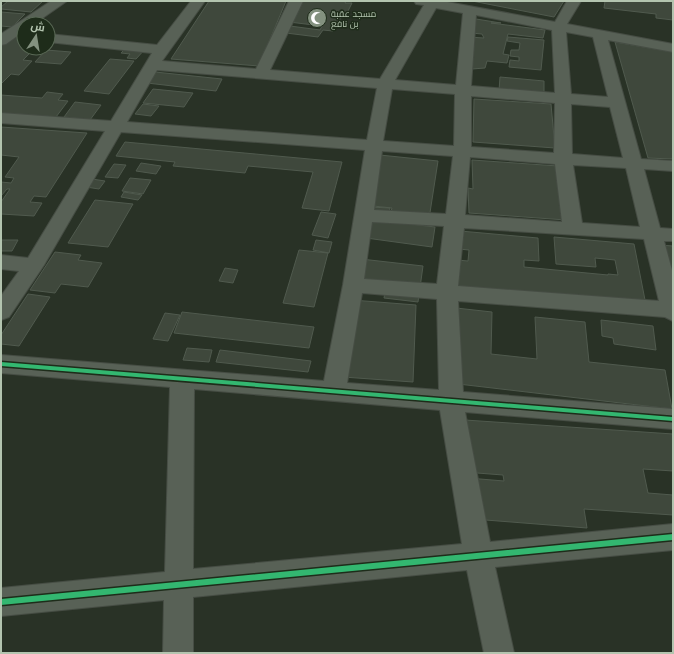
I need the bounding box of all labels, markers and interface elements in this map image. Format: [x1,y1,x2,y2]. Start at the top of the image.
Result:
mosque icon: مسجد عقبة بن نافع [306,7,328,29]
place label: مسجد عقبة بن نافع [331,8,376,30]
north arrow [16,16,56,56]
text: ش [30,18,46,35]

